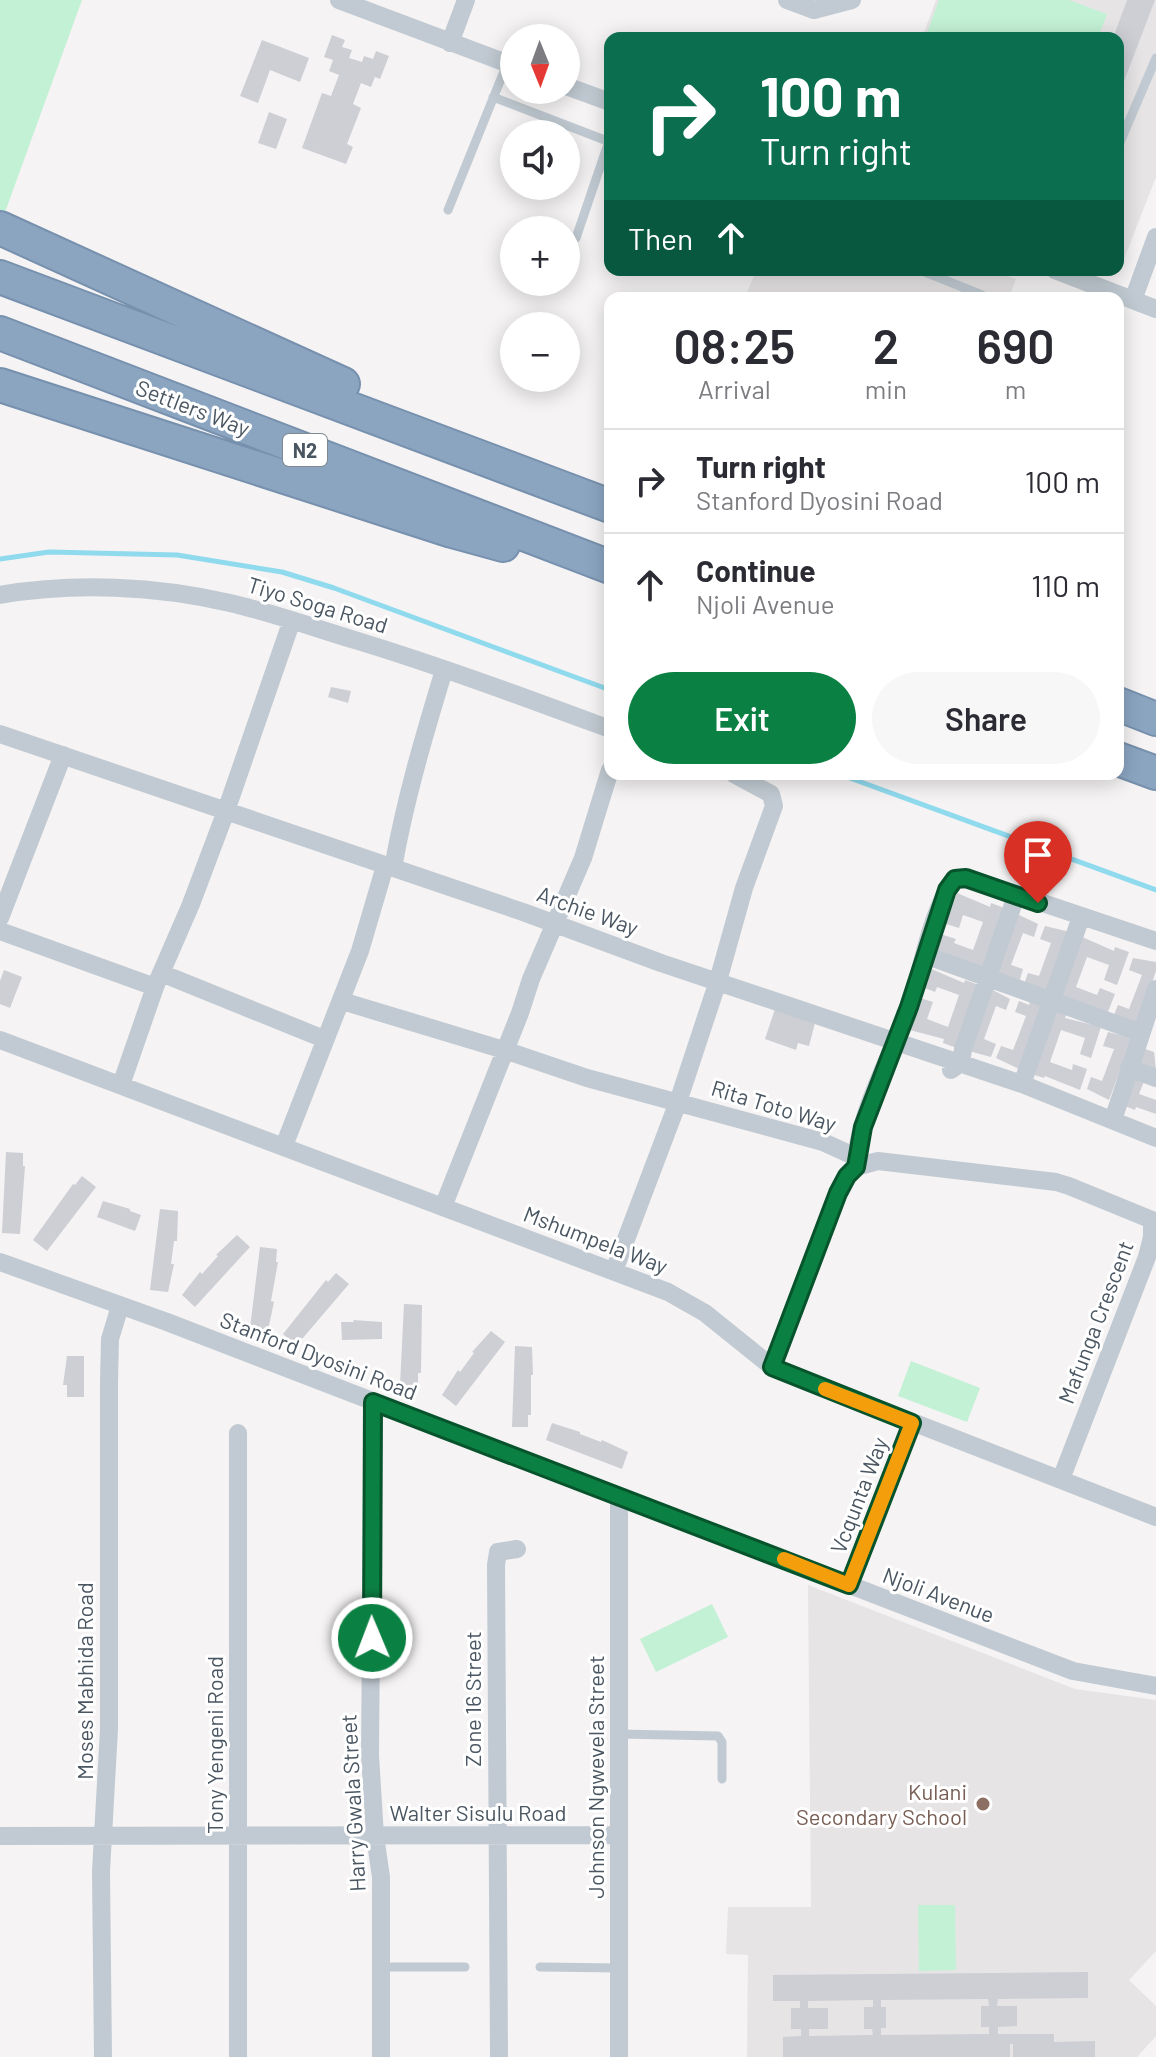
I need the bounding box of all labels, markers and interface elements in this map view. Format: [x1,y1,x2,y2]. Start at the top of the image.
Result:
north arrow [500,24,580,104]
map controls [500,24,580,392]
text: 100 m [760,61,902,128]
icon: right [628,64,732,168]
button: sound [500,120,580,200]
text: Turn right [760,129,912,172]
button: + [500,216,580,296]
icon: ahead [709,216,753,260]
text: Then [628,220,693,256]
button: − [500,312,580,392]
text: 08:25 [674,316,795,374]
text: 2 [873,316,899,374]
text: 690 [976,316,1054,374]
street label: Settlers Way [132,373,254,441]
text: Arrival [698,373,771,404]
text: min [865,373,907,404]
text: m [1005,373,1026,404]
road number: N2 [283,434,327,466]
text: Turn right [696,448,826,484]
icon: right [628,459,672,503]
text: 100 m [1025,463,1100,499]
text: Stanford Dyosini Road [696,484,943,515]
text: Continue [696,552,816,588]
icon: ahead [628,563,672,607]
text: 110 m [1031,567,1100,603]
street label: Tiyo Soga Road [245,570,391,638]
text: Njoli Avenue [696,588,835,619]
button: Exit [628,672,856,764]
button: Share [872,672,1100,764]
pin [1004,821,1072,903]
icon: arrive [1016,833,1060,877]
street label: Archie Way [534,880,642,940]
street label: Rita Toto Way [708,1074,840,1136]
street label: Mshumpela Way [520,1200,672,1278]
street label: Mafunga Crescent [1052,1237,1138,1407]
street label: Stanford Dyosini Road [217,1305,421,1405]
street label: Vcqunta Way [824,1433,892,1557]
street label: Njoli Avenue [880,1561,998,1627]
street label: Moses Mabhida Road [71,1582,97,1780]
position arrow [330,1596,414,1680]
street label: Zone 16 Street [459,1631,485,1767]
street label: Johnson Ngwevela Street [582,1655,608,1899]
street label: Tony Yengeni Road [201,1656,227,1834]
street label: Harry Gwala Street [334,1713,370,1893]
place label: Kulani Secondary School [796,1778,967,1829]
marker: Kulani Secondary School [974,1795,992,1813]
street label: Walter Sisulu Road [389,1799,567,1825]

